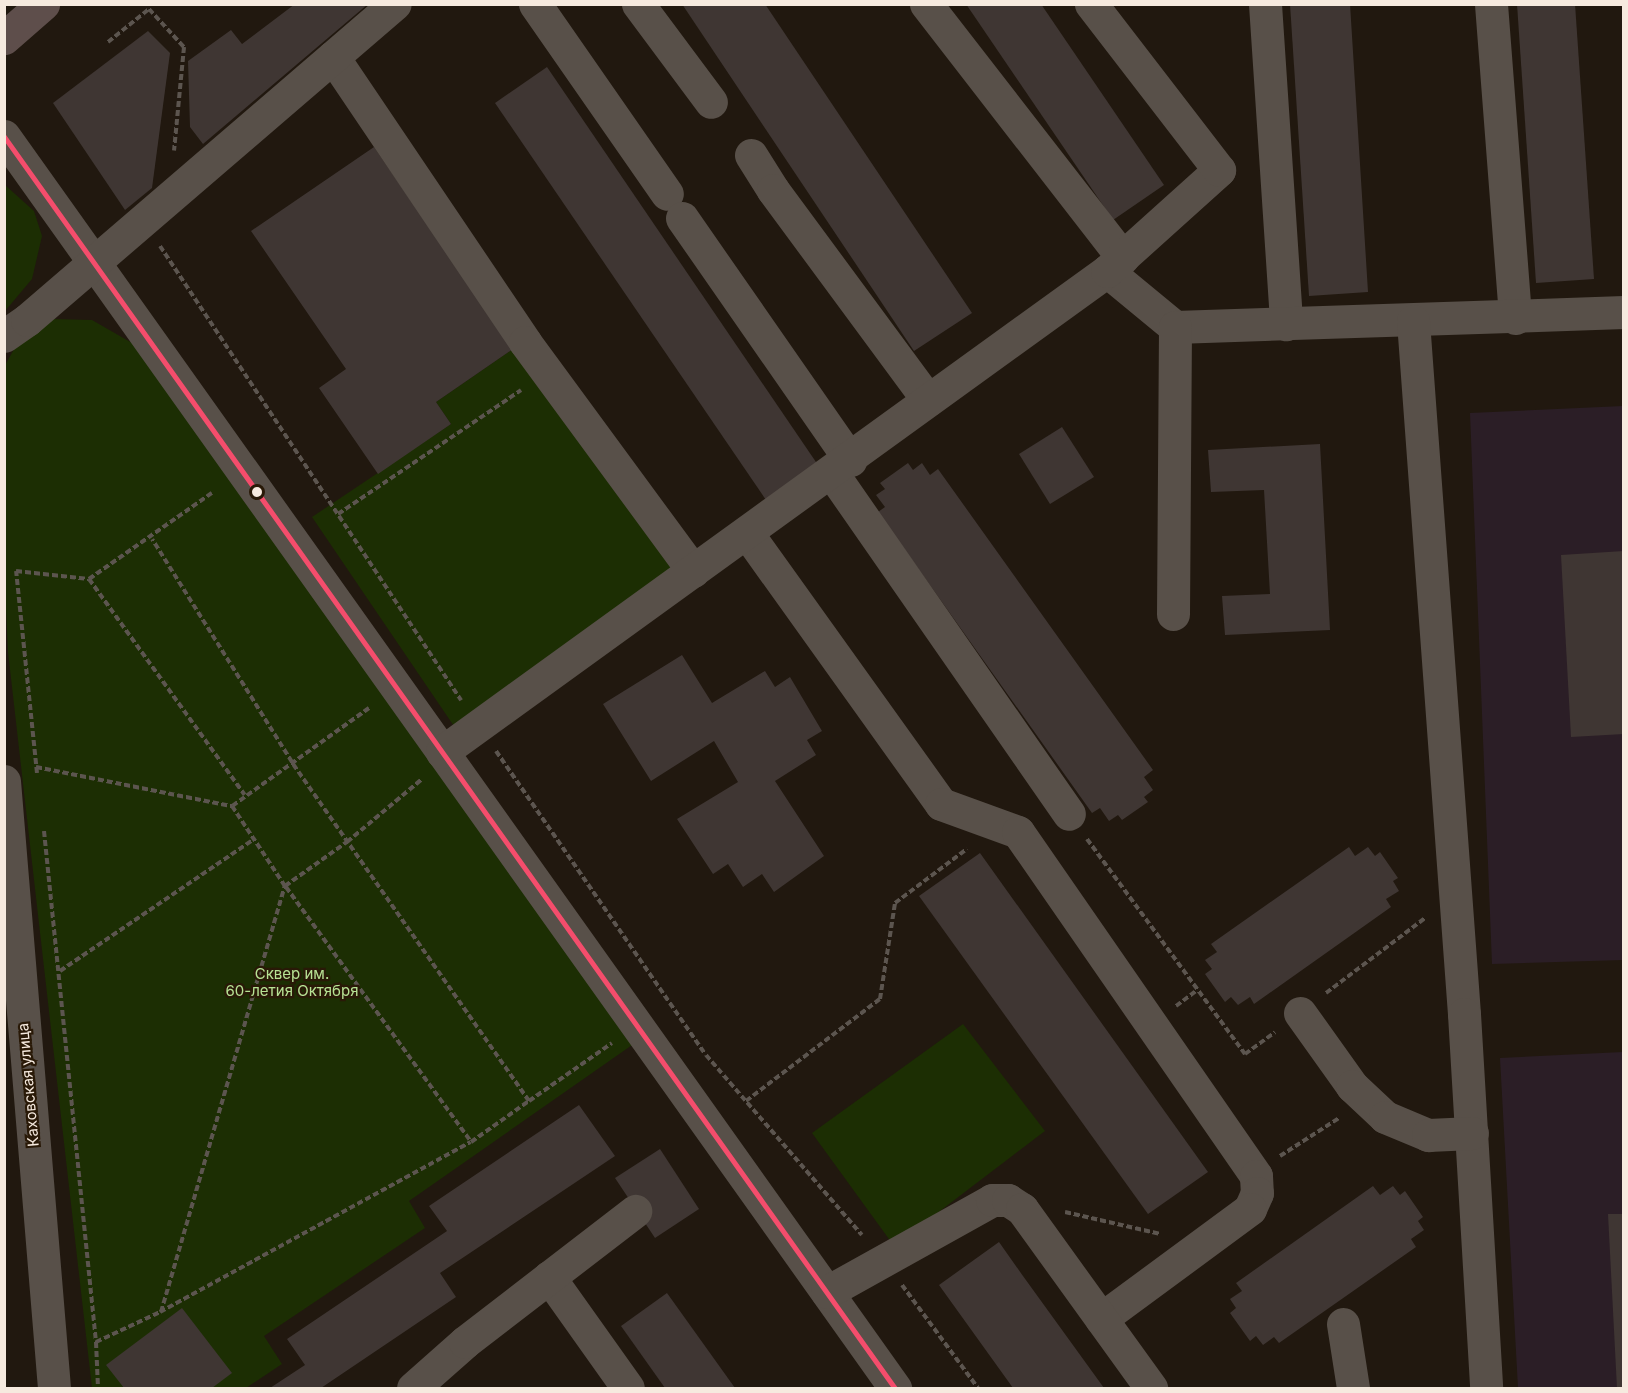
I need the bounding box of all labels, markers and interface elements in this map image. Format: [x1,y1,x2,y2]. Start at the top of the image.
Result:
unlabelled marker [251,486,263,498]
park label: Сквер им. 60-летия Октября [226,964,358,999]
street label: Каховская улица [14,1022,42,1148]

